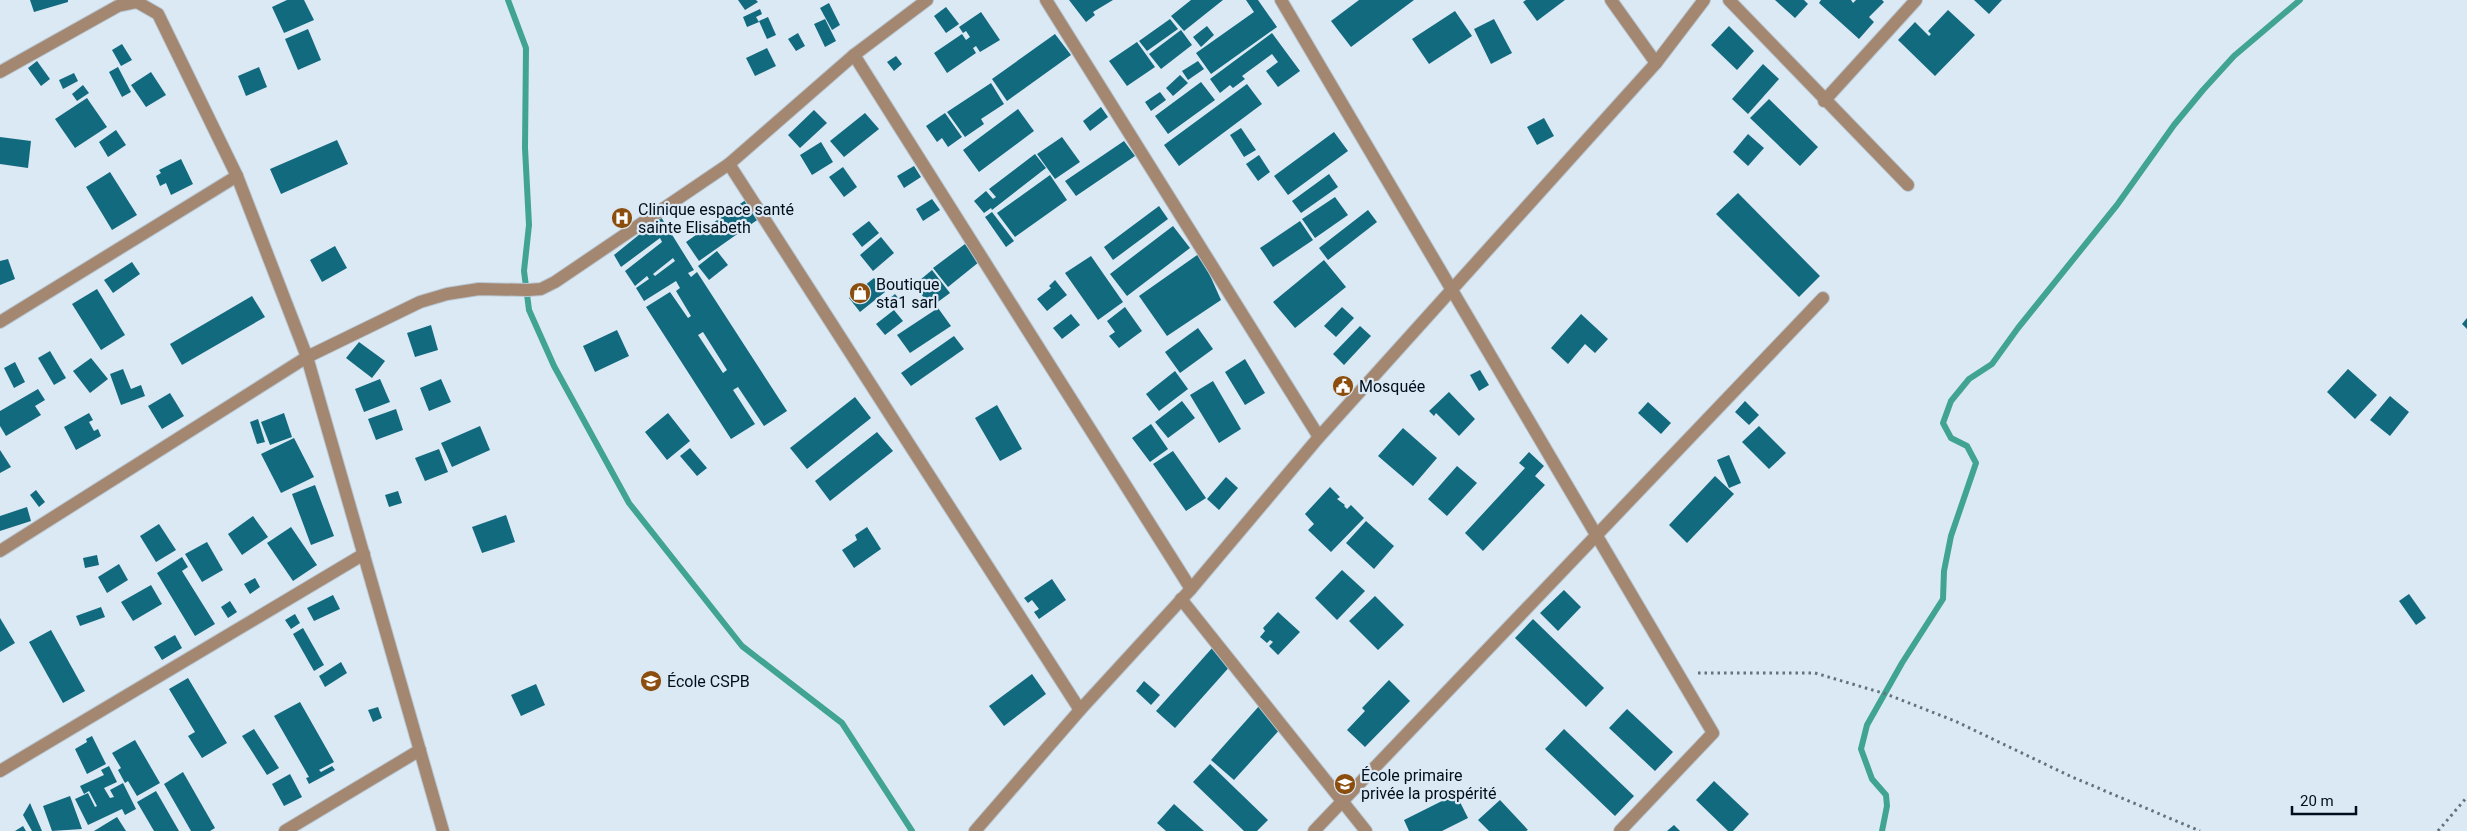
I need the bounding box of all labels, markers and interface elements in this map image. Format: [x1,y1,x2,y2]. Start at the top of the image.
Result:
place label: Clinique espace santé sainte Elisabeth [638,200,794,237]
hospital icon: Clinique espace santé sainte Elisabeth [610,206,634,230]
place label: Boutique sta1 sarl [876,275,939,312]
shop icon: Boutique sta1 sarl [848,281,872,305]
public building icon: Mosquée [1331,374,1355,398]
place label: Mosquée [1359,377,1425,396]
school or university icon: École CSPB [639,669,663,693]
place label: École CSPB [667,672,750,691]
place label: École primaire privée la prospérité [1361,766,1497,803]
school or university icon: École primaire privée la prospérité [1333,772,1357,796]
scale bar [2292,784,2356,816]
text: 20 m [2300,792,2334,810]

